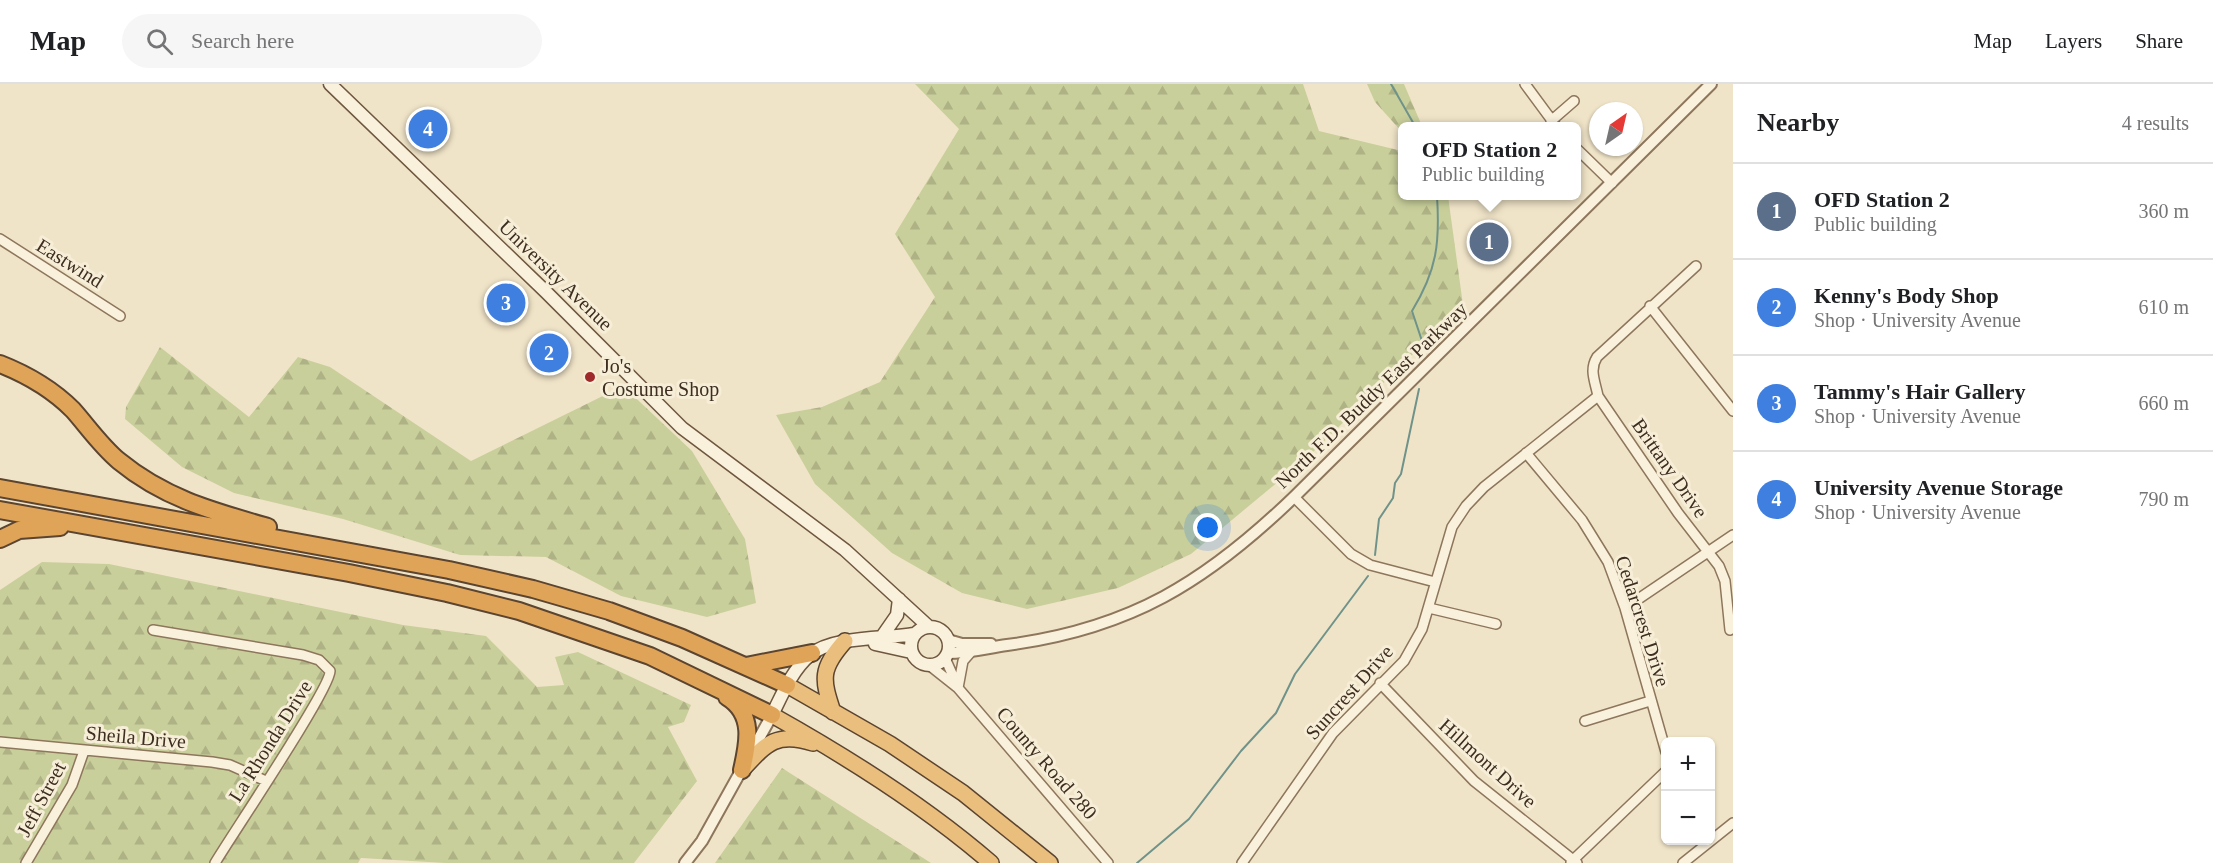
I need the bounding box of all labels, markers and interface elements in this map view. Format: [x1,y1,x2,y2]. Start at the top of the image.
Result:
search box [122,14,542,68]
text: Map [30,25,86,56]
icon: search [143,25,176,58]
text: Search here [191,28,294,53]
text: Map [1974,29,2012,53]
text: Layers [2045,29,2102,53]
text: Share [2135,29,2183,53]
north arrow [1589,102,1643,156]
pin: 4 [408,106,448,152]
text: Nearby [1757,108,1839,137]
text: 4 results [2122,112,2189,134]
popup [1398,122,1581,200]
text: OFD Station 2 [1422,137,1557,162]
text: Public building [1422,163,1544,185]
text: OFD Station 2 [1814,187,1950,212]
text: 1 [1772,200,1782,222]
text: 360 m [2138,200,2189,222]
text: Public building [1814,213,1937,235]
street label: University Avenue [494,215,617,335]
pin: 1 [1470,220,1508,264]
street label: Eastwind [33,234,107,292]
pin: 3 [486,280,526,326]
text: Kenny's Body Shop [1814,283,1999,308]
text: 2 [1772,296,1782,318]
text: 610 m [2138,296,2189,318]
street label: North F.D. Buddy East Parkway [1270,297,1472,493]
text: Shop · University Avenue [1814,309,2021,331]
pin: 2 [530,330,568,376]
place label: Jo's Costume Shop [602,355,719,401]
marker: Jo's Costume Shop [583,370,597,384]
text: Tammy's Hair Gallery [1814,379,2025,404]
text: 3 [1772,392,1782,414]
text: 660 m [2138,392,2189,414]
text: Shop · University Avenue [1814,405,2021,427]
street label: Brittany Drive [1627,414,1712,523]
text: University Avenue Storage [1814,475,2063,500]
text: 4 [1772,488,1782,510]
text: 790 m [2138,488,2189,510]
text: Shop · University Avenue [1814,501,2021,523]
your location [1193,513,1222,542]
street label: Cedarcrest Drive [1612,553,1675,689]
street label: Suncrest Drive [1301,640,1397,744]
street label: La Rhonda Drive [224,676,316,806]
street label: County Road 280 [992,703,1102,824]
street label: Hillmont Drive [1435,714,1541,812]
street label: Sheila Drive [85,722,187,752]
map controls [1661,737,1715,845]
button: + [1661,737,1715,791]
street label: Jeff Street [12,758,70,840]
button: − [1661,791,1715,845]

